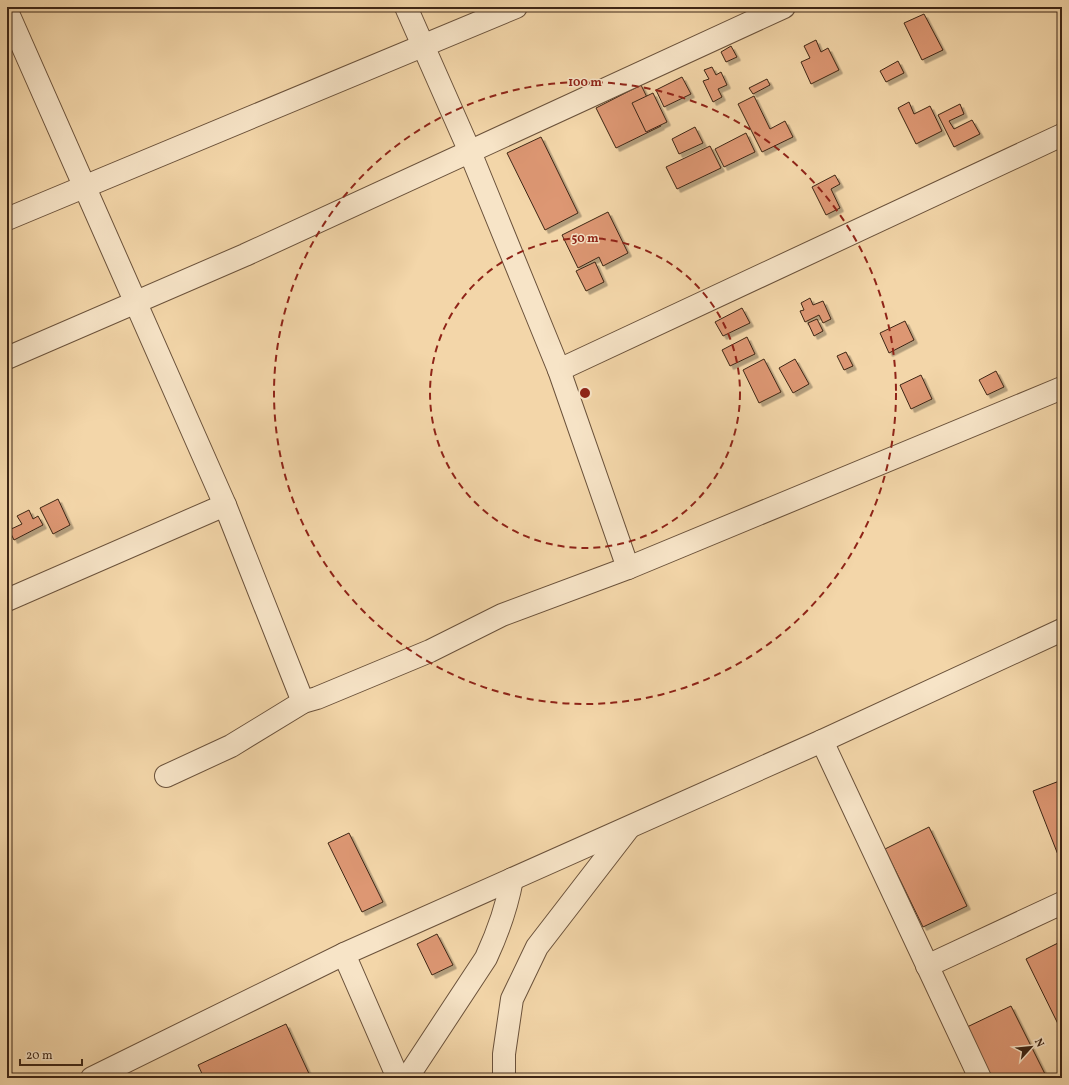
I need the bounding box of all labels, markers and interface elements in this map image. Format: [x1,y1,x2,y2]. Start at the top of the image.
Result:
text: 100 m [568,75,602,91]
text: 50 m [571,231,599,247]
centre of rings [578,386,592,400]
north arrow [1011,1027,1051,1067]
text: N [1030,1036,1047,1050]
scale bar [20,1041,82,1067]
text: 20 m [26,1048,53,1064]

